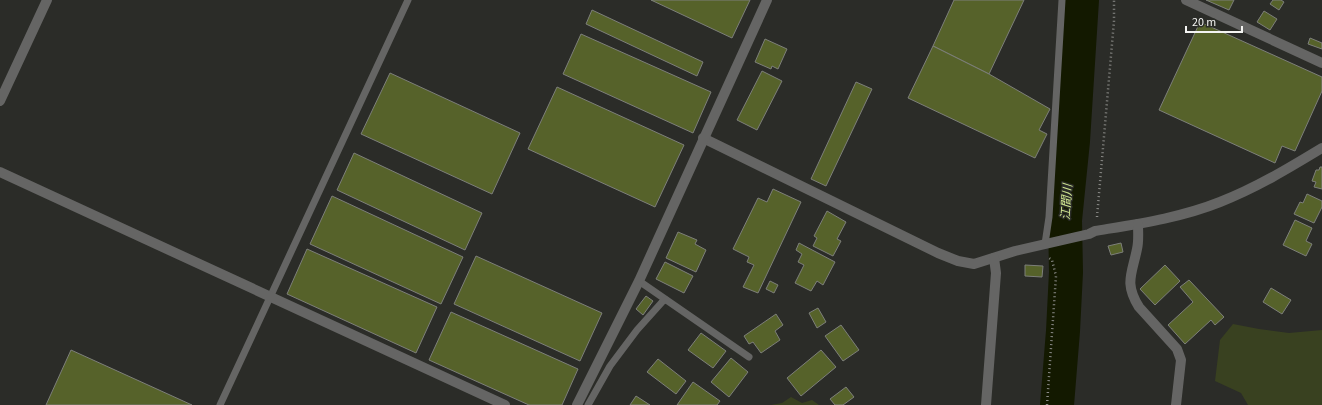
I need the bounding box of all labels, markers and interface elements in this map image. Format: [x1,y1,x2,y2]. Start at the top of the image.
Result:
scale bar [1186,8,1242,34]
text: 20 m [1192,14,1216,31]
water label: 江間川 [1057,181,1077,221]

